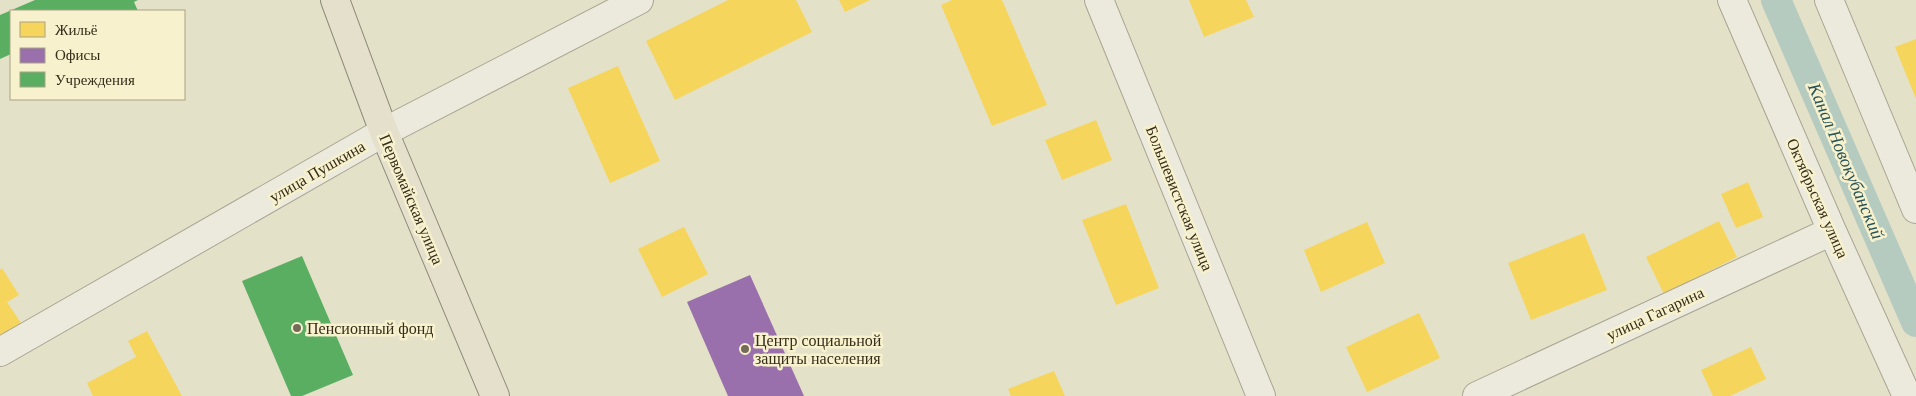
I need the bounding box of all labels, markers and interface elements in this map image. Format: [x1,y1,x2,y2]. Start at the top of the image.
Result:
legend [10,10,185,100]
text: Жильё [55,22,98,38]
text: Офисы [55,47,100,63]
text: Учреждения [55,72,135,88]
water label: Канал Новокубанский [1804,79,1888,242]
street label: Большевистская улица [1142,123,1216,273]
street label: Первомайская улица [375,131,447,267]
street label: Октябрьская улица [1783,136,1852,261]
street label: улица Пушкина [266,137,369,207]
street label: улица Гагарина [1604,283,1707,344]
place label: Пенсионный фонд [307,320,433,338]
marker: Пенсионный фонд [291,322,303,334]
place label: Центр социальной защиты населения [755,332,882,368]
marker: Центр социальной защиты населения [739,343,751,355]

